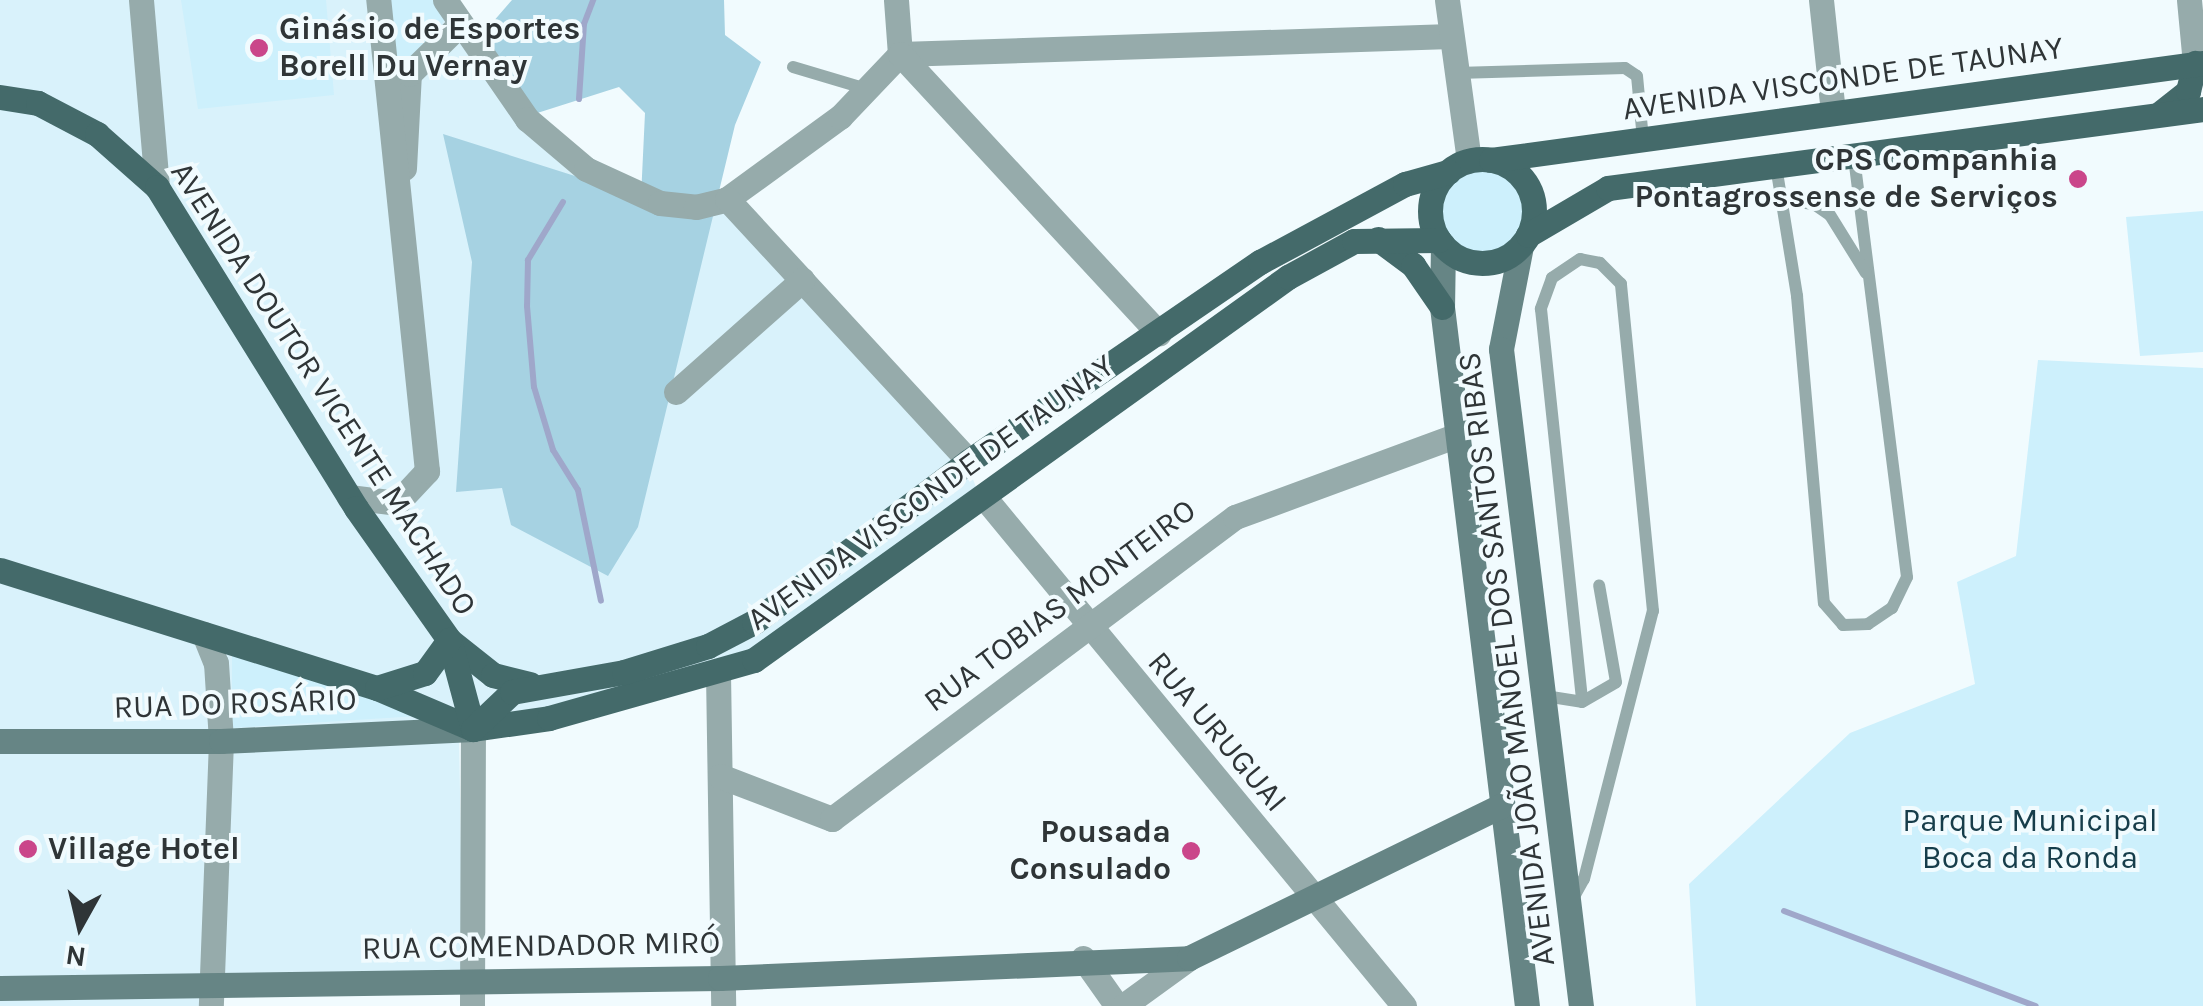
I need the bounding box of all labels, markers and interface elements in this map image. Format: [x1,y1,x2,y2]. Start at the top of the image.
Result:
place label: Ginásio de Esportes Borell Du Vernay [279,11,580,86]
street label: AVENIDA VISCONDE DE TAUNAY [1620,29,2066,129]
marker: Ginásio de Esportes Borell Du Vernay [248,37,270,59]
place label: CPS Companhia Pontagrossense de Serviços [1634,142,2058,217]
street label: AVENIDA DOUTOR VICENTE MACHADO [162,155,484,623]
marker: CPS Companhia Pontagrossense de Serviços [2067,168,2089,190]
street label: AVENIDA VISCONDE DE TAUNAY [740,347,1122,639]
street label: AVENIDA JOÃO MANOEL DOS SANTOS RIBAS [1450,350,1564,968]
street label: RUA TOBIAS MONTEIRO [917,491,1203,721]
street label: RUA URUGUAI [1139,644,1295,820]
street label: RUA DO ROSÁRIO [113,681,357,727]
park label: Parque Municipal Boca da Ronda [1902,803,2158,878]
place label: Pousada Consulado [1010,814,1171,889]
place label: Village Hotel [48,830,240,868]
marker: Village Hotel [17,838,39,860]
marker: Pousada Consulado [1180,840,1202,862]
north arrow [30,876,130,976]
street label: RUA COMENDADOR MIRÓ [361,924,721,968]
text: N [64,938,88,974]

